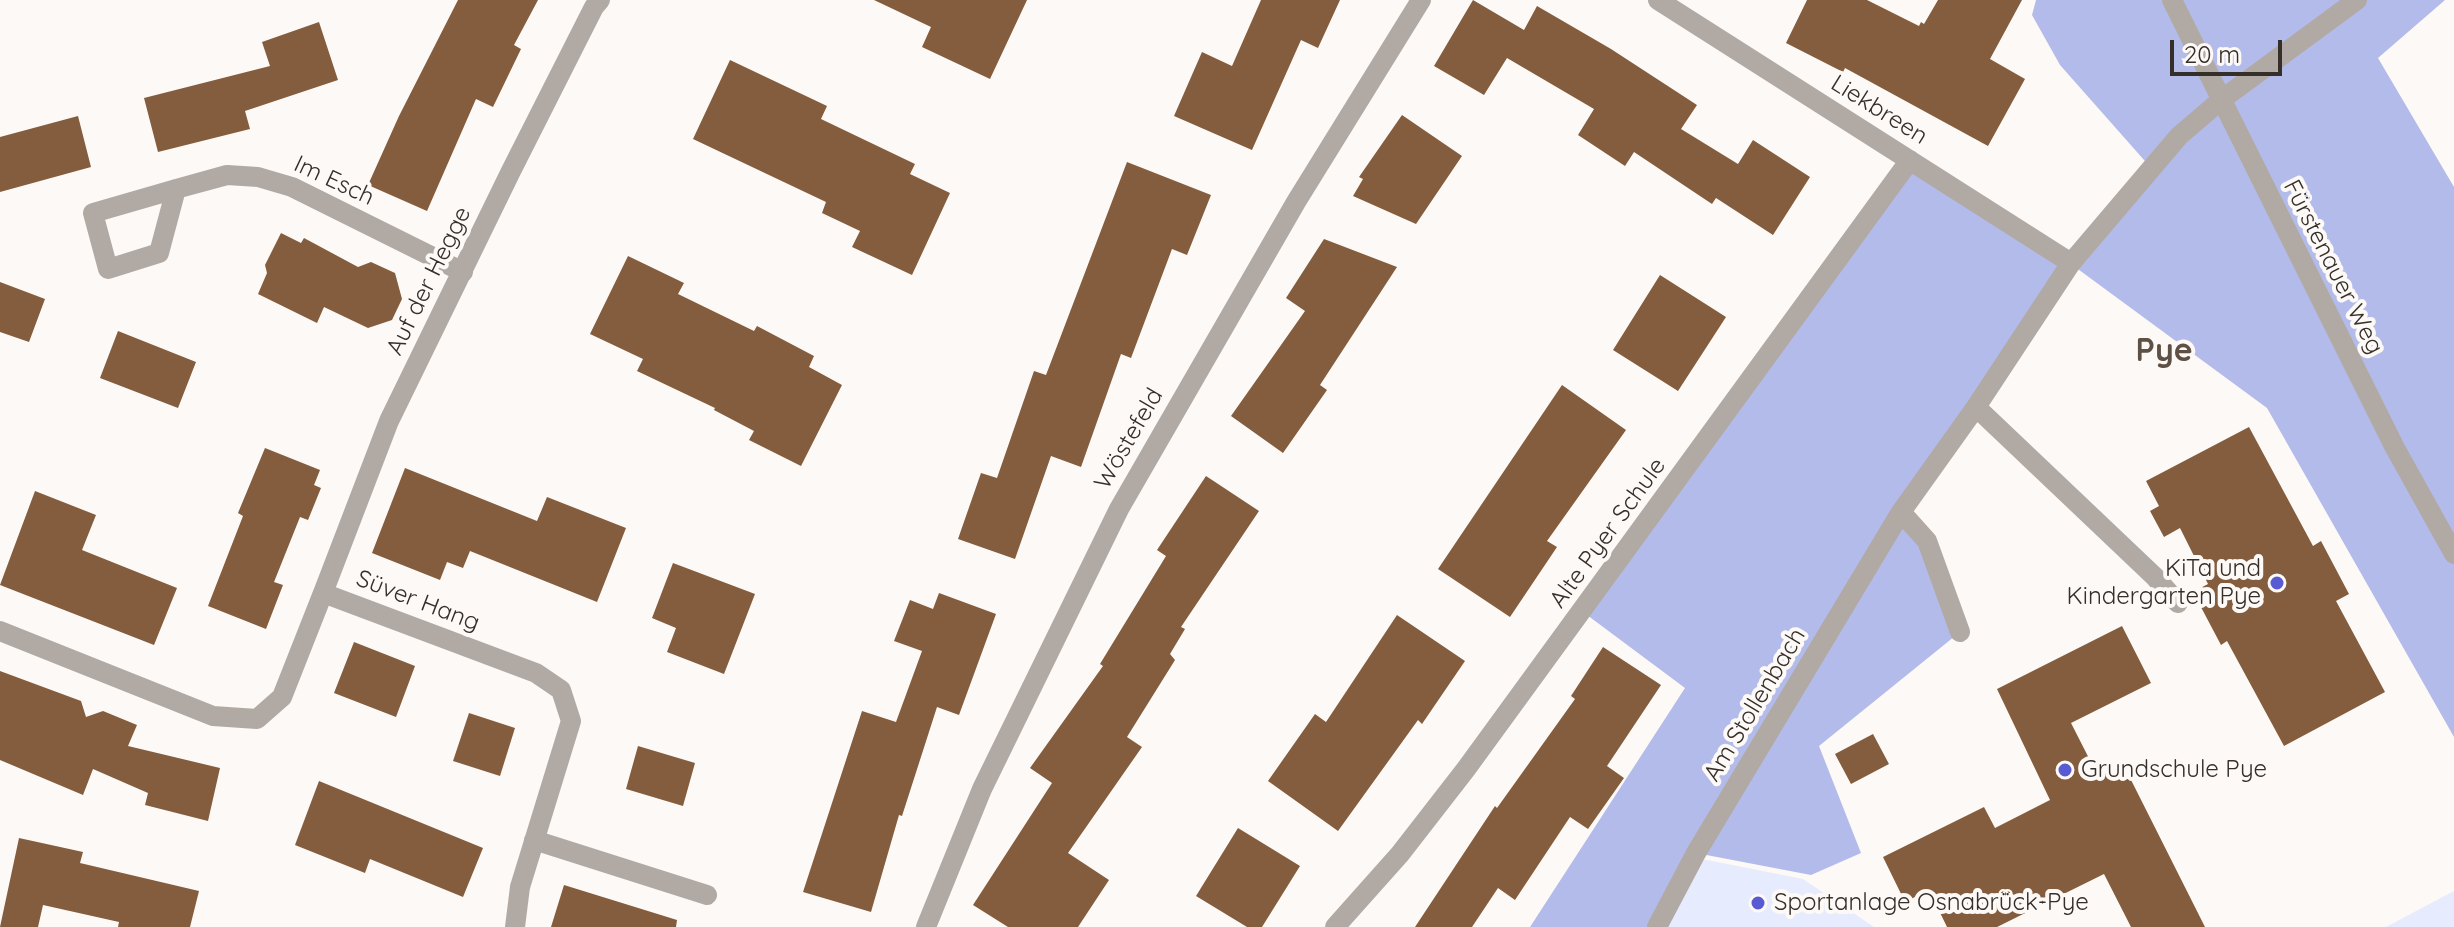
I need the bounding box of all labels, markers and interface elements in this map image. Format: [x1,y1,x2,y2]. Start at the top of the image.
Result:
scale bar [2174,24,2286,74]
text: 20 m [2184,39,2240,69]
street label: Liekbreen [1825,69,1933,151]
street label: Im Esch [289,150,379,212]
street label: Fürstenauer Weg [2277,175,2389,359]
street label: Auf der Hegge [381,202,477,360]
district label: Pye [2135,332,2193,370]
street label: Wöstefeld [1089,383,1169,495]
street label: Alte Pyer Schule [1544,452,1672,614]
place label: KiTa und Kindergarten Pye [2067,555,2261,611]
street label: Süver Hang [352,564,484,638]
marker: KiTa und Kindergarten Pye [2268,574,2286,592]
street label: Am Stollenbach [1698,623,1812,787]
place label: Grundschule Pye [2081,756,2267,784]
marker: Grundschule Pye [2056,761,2074,779]
place label: Sportanlage Osnabrück-Pye [1774,889,2089,917]
marker: Sportanlage Osnabrück-Pye [1749,894,1767,912]

